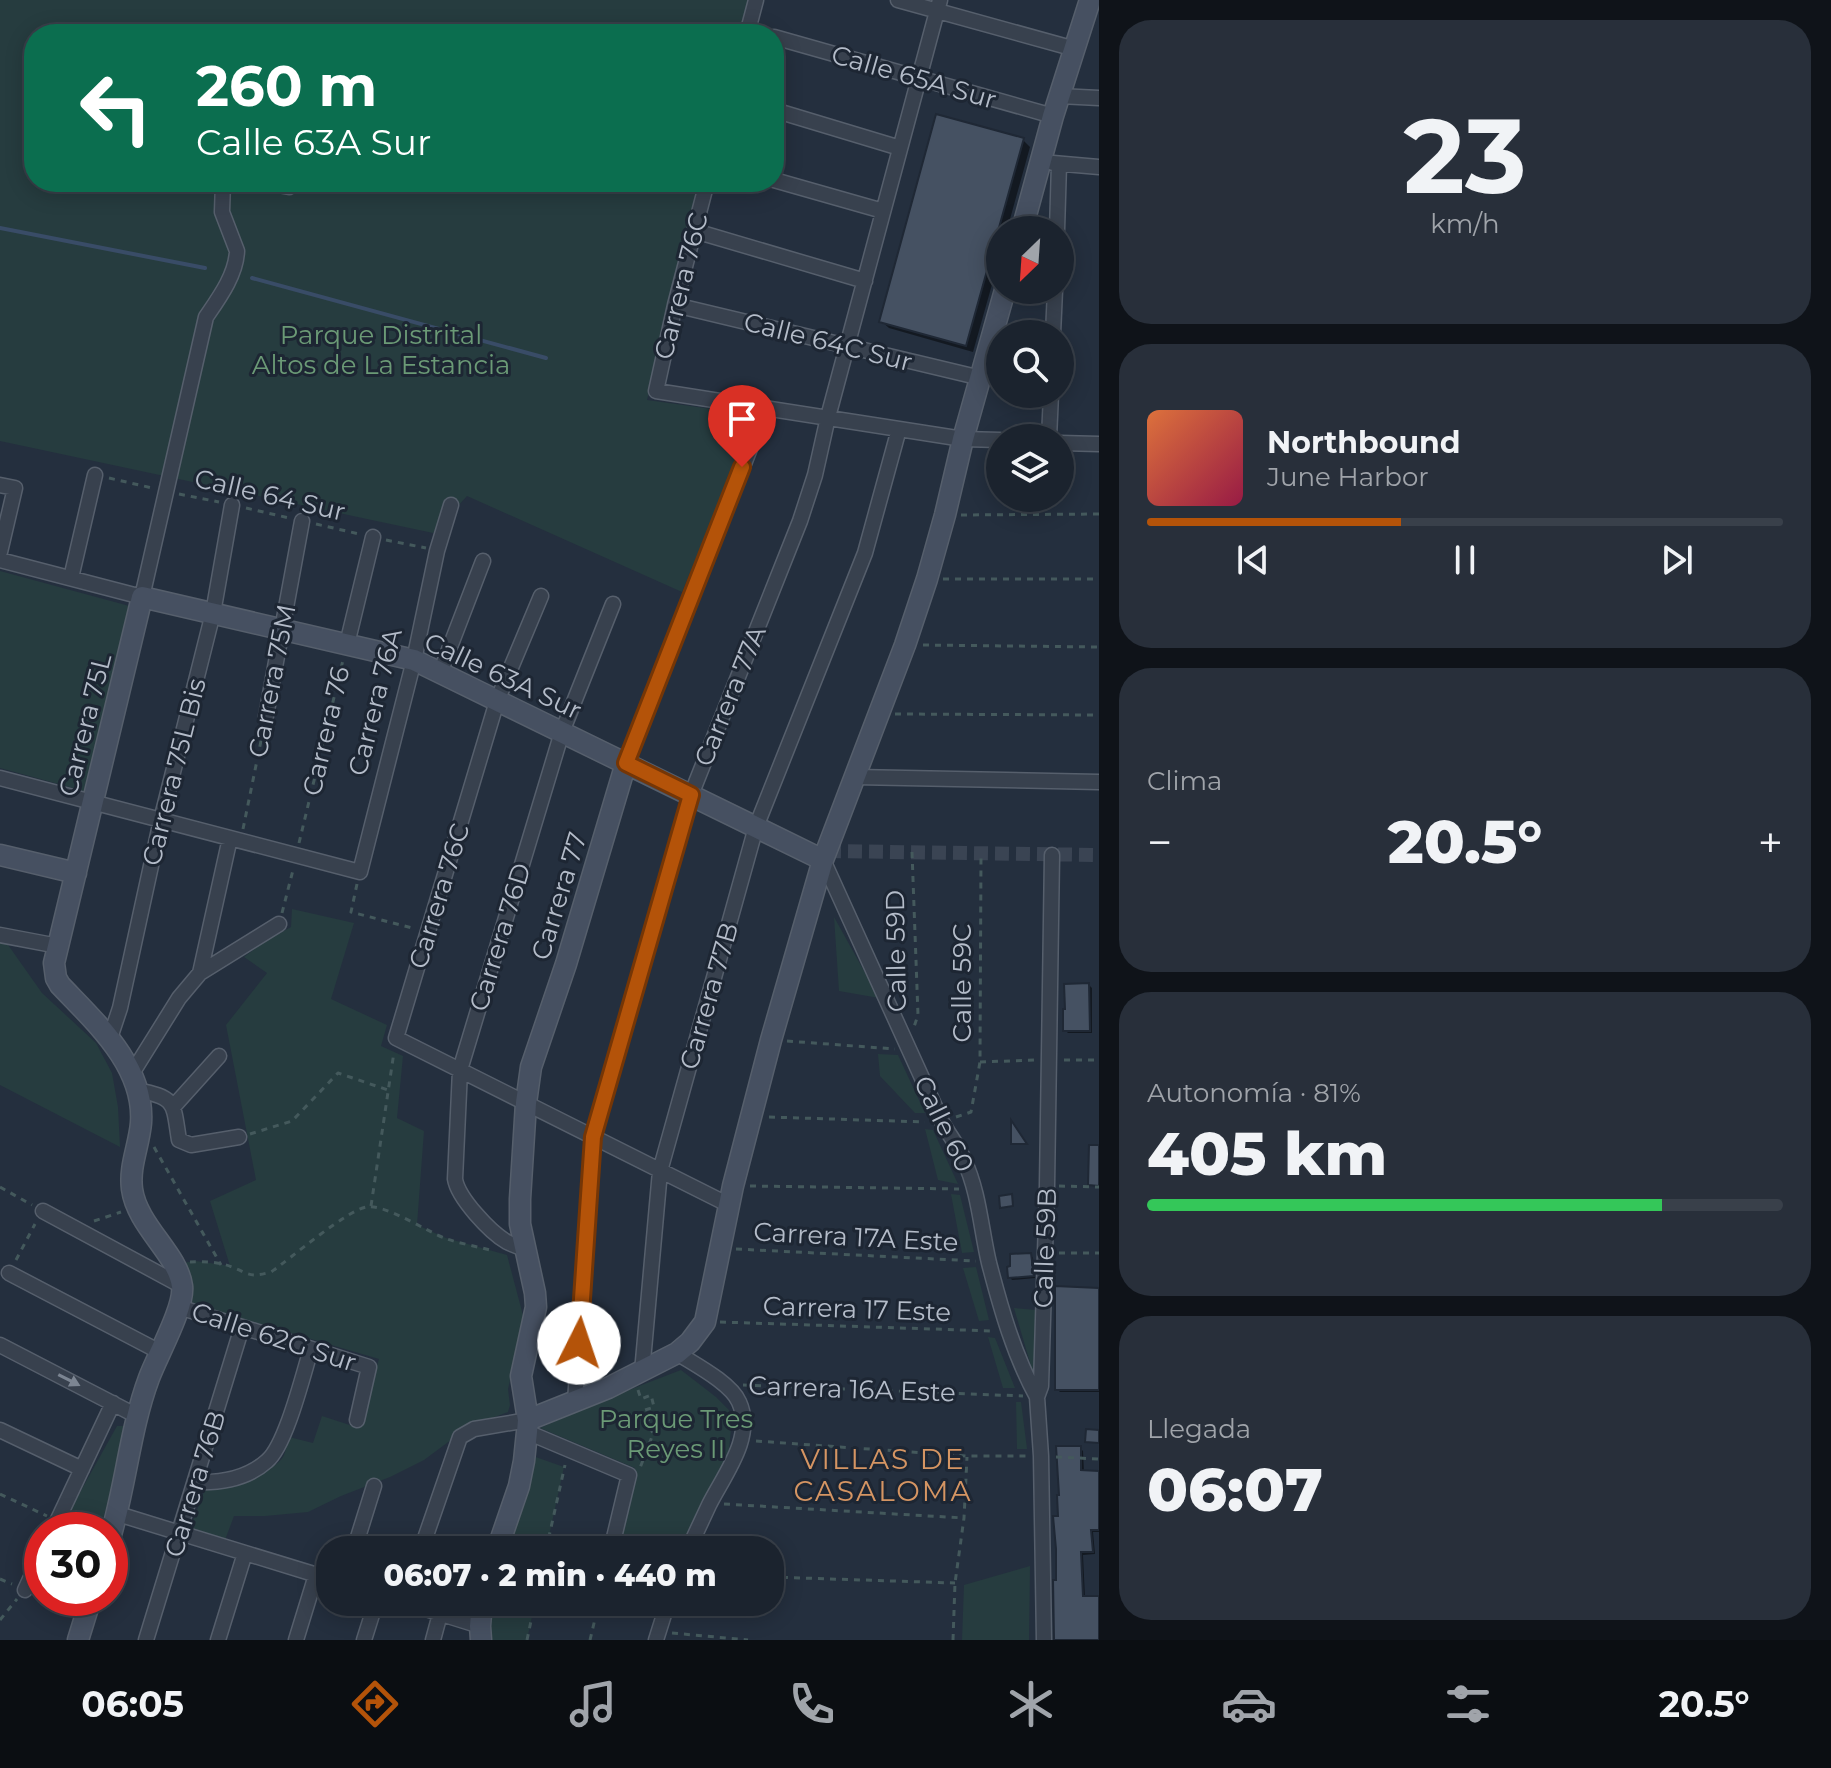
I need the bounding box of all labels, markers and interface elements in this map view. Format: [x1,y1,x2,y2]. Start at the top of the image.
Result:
street label: Calle 65A Sur [828,38,1000,116]
text: 260 m [196,52,377,120]
icon: left [64,56,168,160]
text: 23 [1404,92,1526,219]
text: Calle 63A Sur [196,120,431,164]
text: km/h [1430,208,1500,240]
street label: Carrera 76C [647,209,715,363]
north arrow [986,216,1074,304]
map controls [986,216,1074,512]
street label: Calle 64C Sur [740,306,916,378]
park label: Parque Distrital Altos de La Estancia [252,319,510,381]
button: search [986,320,1074,408]
pin [708,385,776,467]
icon: arrive [720,397,764,441]
button: layers [986,424,1074,512]
text: Northbound [1267,424,1461,461]
text: June Harbor [1267,461,1429,493]
street label: Calle 64 Sur [191,462,349,528]
icon: previous [1231,538,1275,582]
icon: pause [1443,538,1487,582]
icon: next [1655,538,1699,582]
street label: Carrera 75M [241,602,303,760]
street label: Carrera 77A [687,621,773,771]
street label: Carrera 76A [341,625,409,779]
street label: Calle 63A Sur [419,626,587,726]
street label: Carrera 75L [52,650,118,800]
street label: Carrera 76 [296,663,356,799]
street label: Carrera 75L Bis [135,675,213,869]
text: Clima [1147,765,1222,797]
text: 20.5° [1388,805,1542,878]
text: − [1147,815,1172,869]
text: + [1758,815,1783,869]
street label: Carrera 76C [402,820,476,972]
street label: Carrera 77 [524,828,594,964]
street label: Carrera 76D [462,859,538,1015]
street label: Calle 59D [879,890,913,1012]
street label: Carrera 77B [673,919,745,1073]
street label: Calle 59C [946,923,978,1043]
street label: Calle 60 [907,1071,981,1177]
text: Autonomía · 81% [1147,1077,1361,1109]
text: 405 km [1147,1117,1387,1190]
street label: Calle 59B [1027,1187,1063,1309]
street label: Carrera 17A Este [753,1216,959,1258]
street label: Carrera 17 Este [762,1290,952,1328]
street label: Calle 62G Sur [188,1295,360,1379]
position arrow [537,1301,621,1385]
street label: Carrera 16A Este [748,1369,956,1409]
one-way arrow [57,1374,80,1387]
park label: Parque Tres Reyes II [599,1403,753,1465]
street label: Carrera 76B [158,1407,232,1561]
text: Llegada [1147,1413,1251,1445]
district label: VILLAS DE CASALOMA [793,1442,973,1508]
text: 06:07 [1147,1453,1323,1526]
speed limit sign: 30 [24,1512,128,1616]
text: 06:07 · 2 min · 440 m [383,1557,717,1594]
icon: directions [347,1676,403,1732]
icon: music [565,1676,621,1732]
icon: phone [784,1676,840,1732]
icon: climate [1003,1676,1059,1732]
icon: car [1221,1676,1277,1732]
icon: filters [1440,1676,1496,1732]
text: 06:05 [81,1682,184,1726]
text: 20.5° [1659,1682,1750,1726]

